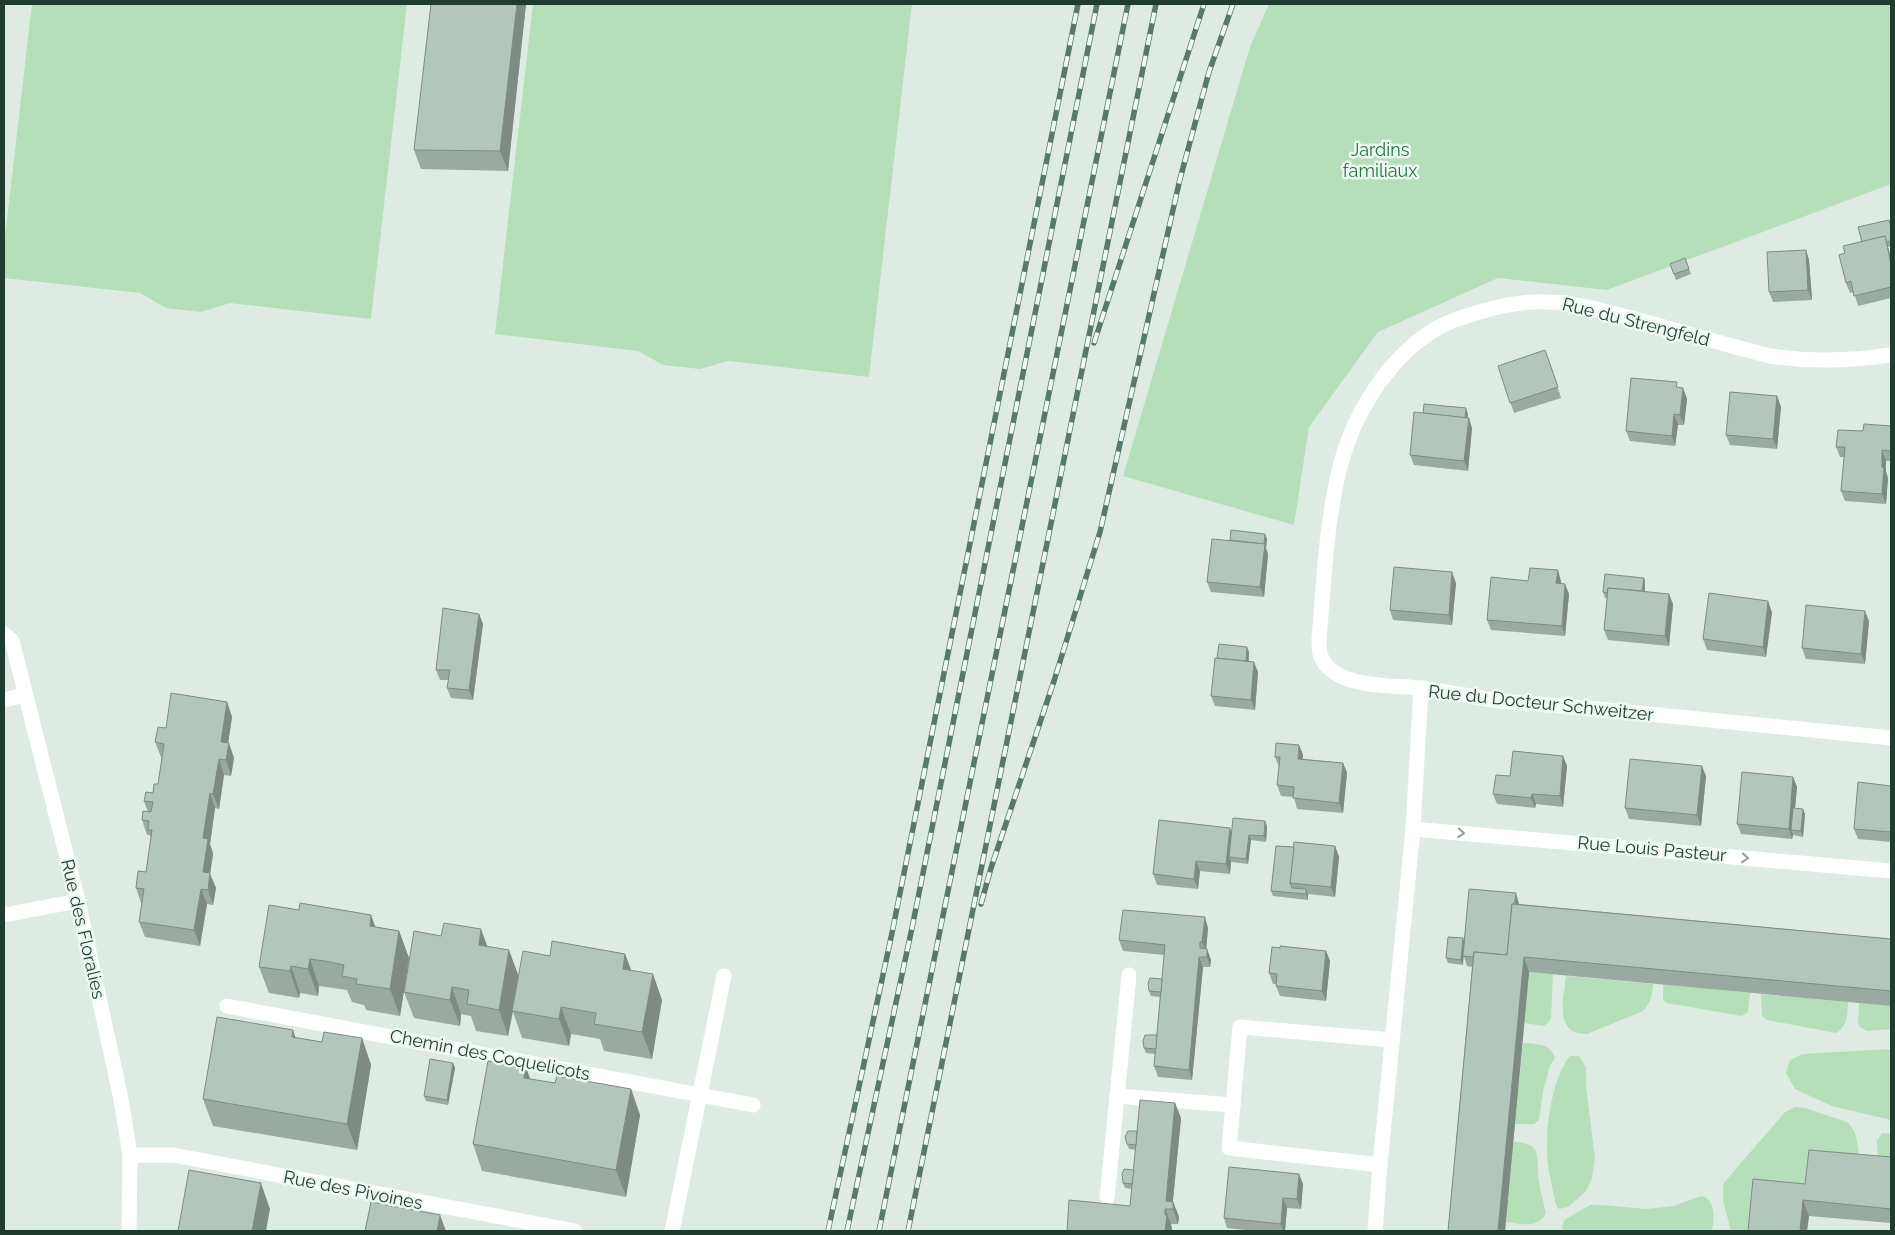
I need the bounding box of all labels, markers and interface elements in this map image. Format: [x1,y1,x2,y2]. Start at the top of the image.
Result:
park label: Jardins familiaux [1343,139,1417,181]
street label: Rue du Strengfeld [1560,293,1712,350]
street label: Rue du Docteur Schweitzer [1427,680,1655,725]
one-way arrow [1458,827,1466,838]
street label: Rue Louis Pasteur [1577,832,1728,866]
one-way arrow [1741,852,1749,863]
street label: Rue des Floralies [57,857,110,1001]
street label: Chemin des Coquelicots [388,1025,592,1084]
street label: Rue des Pivoines [282,1166,425,1213]

